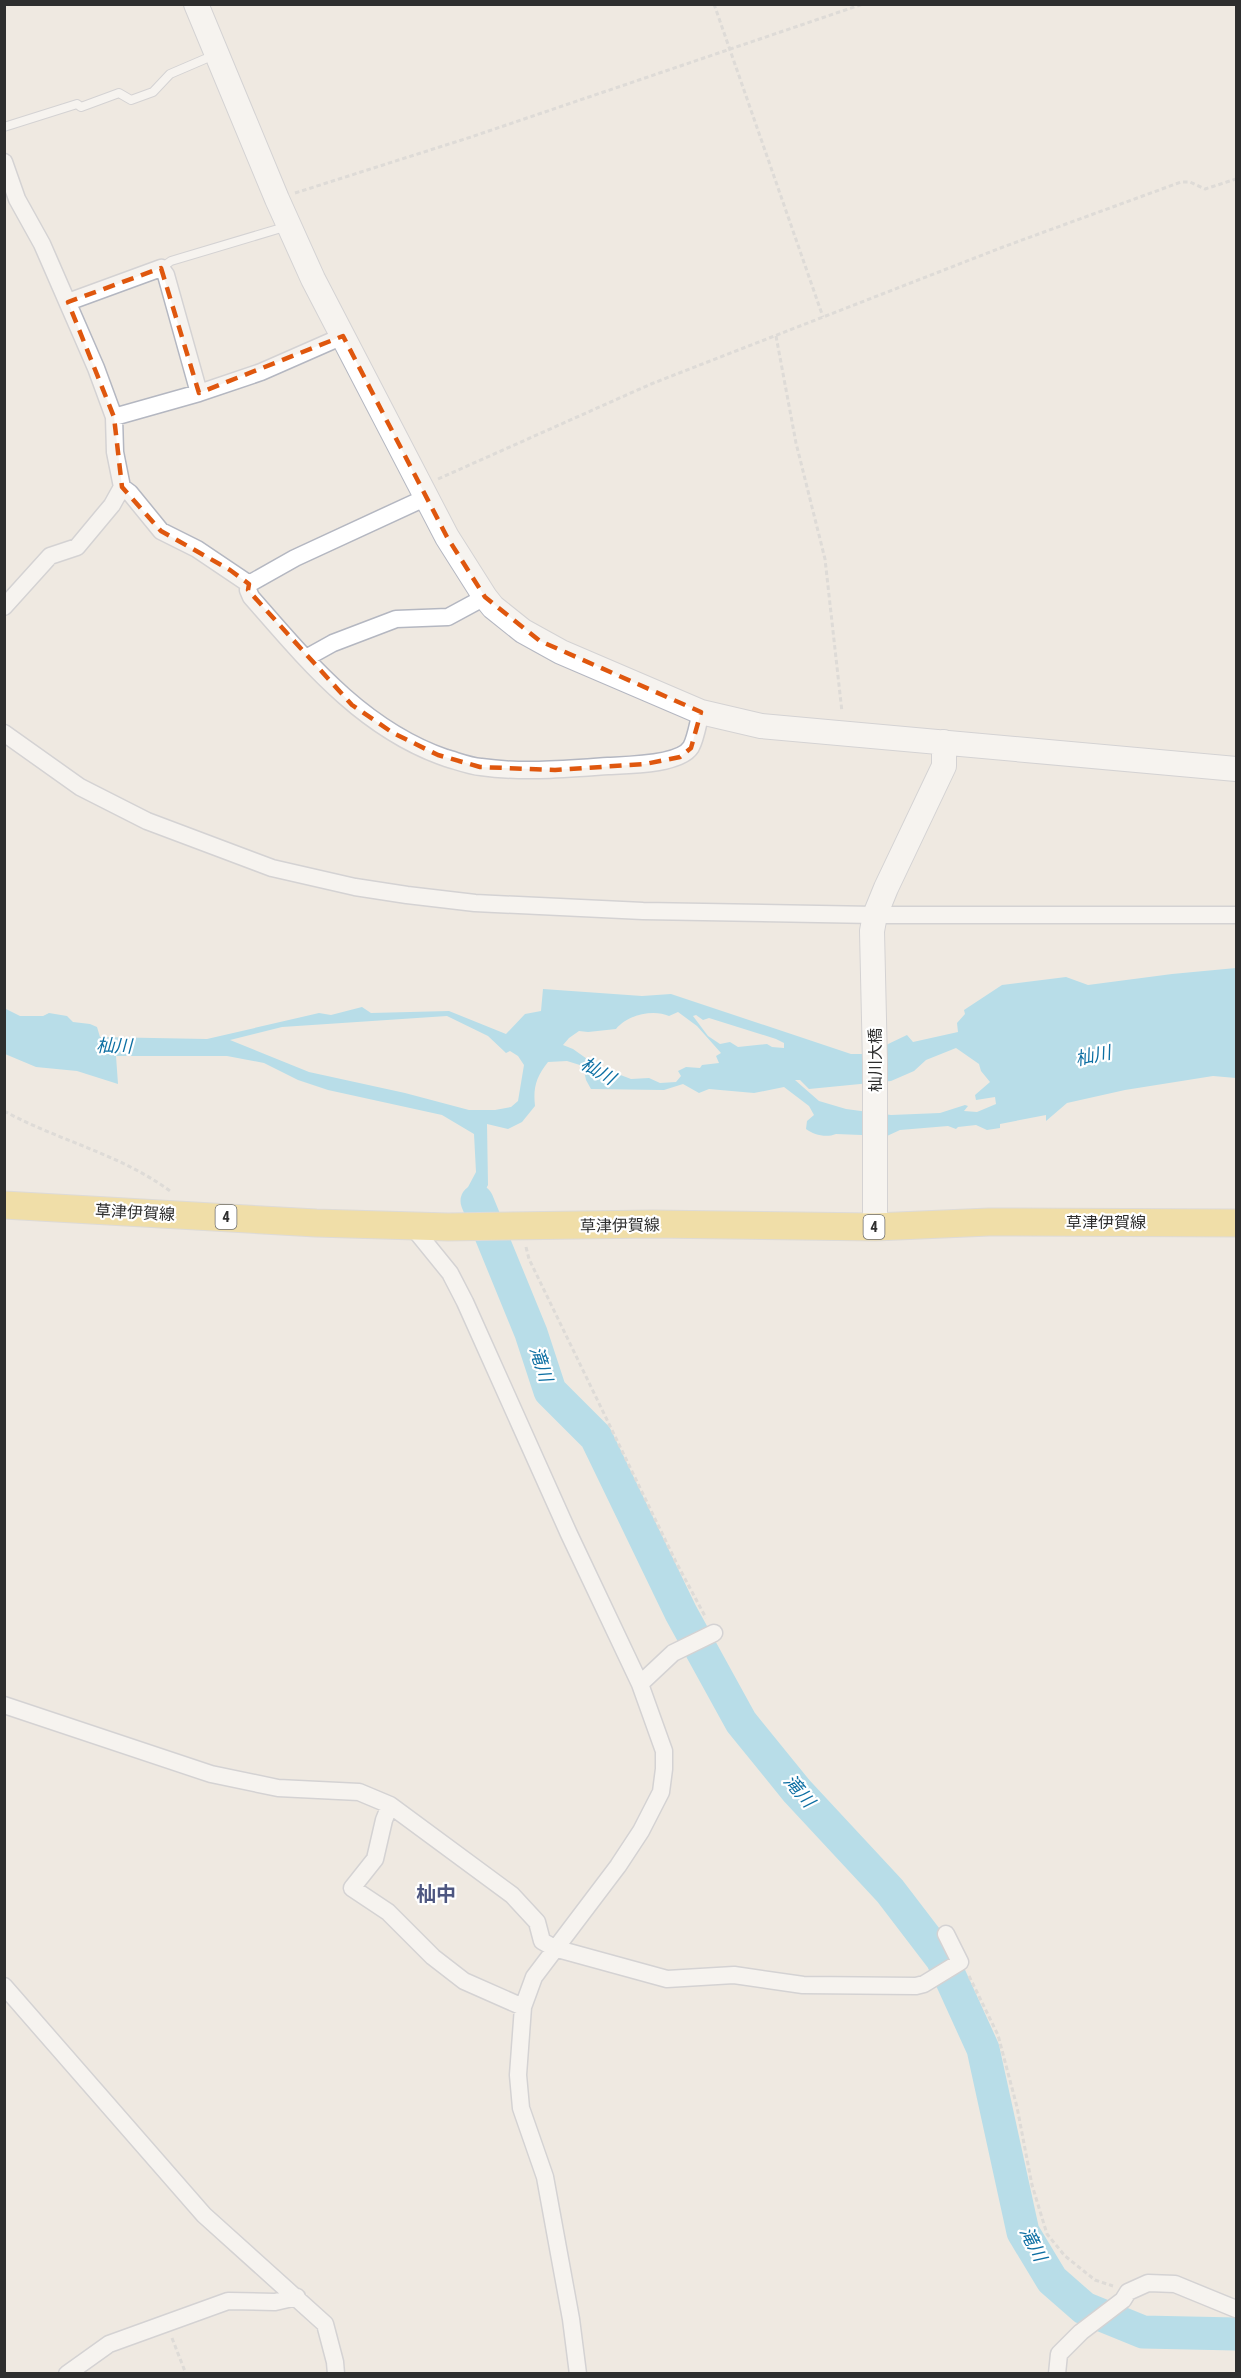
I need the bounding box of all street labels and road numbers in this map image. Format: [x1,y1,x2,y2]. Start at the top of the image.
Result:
street label: 杣川大橋 [866,1028,885,1092]
street label: 草津伊賀線 [95,1201,175,1224]
road number: 4 [216,1205,236,1229]
street label: 草津伊賀線 [1066,1213,1146,1232]
street label: 草津伊賀線 [580,1215,660,1236]
road number: 4 [864,1215,884,1239]

